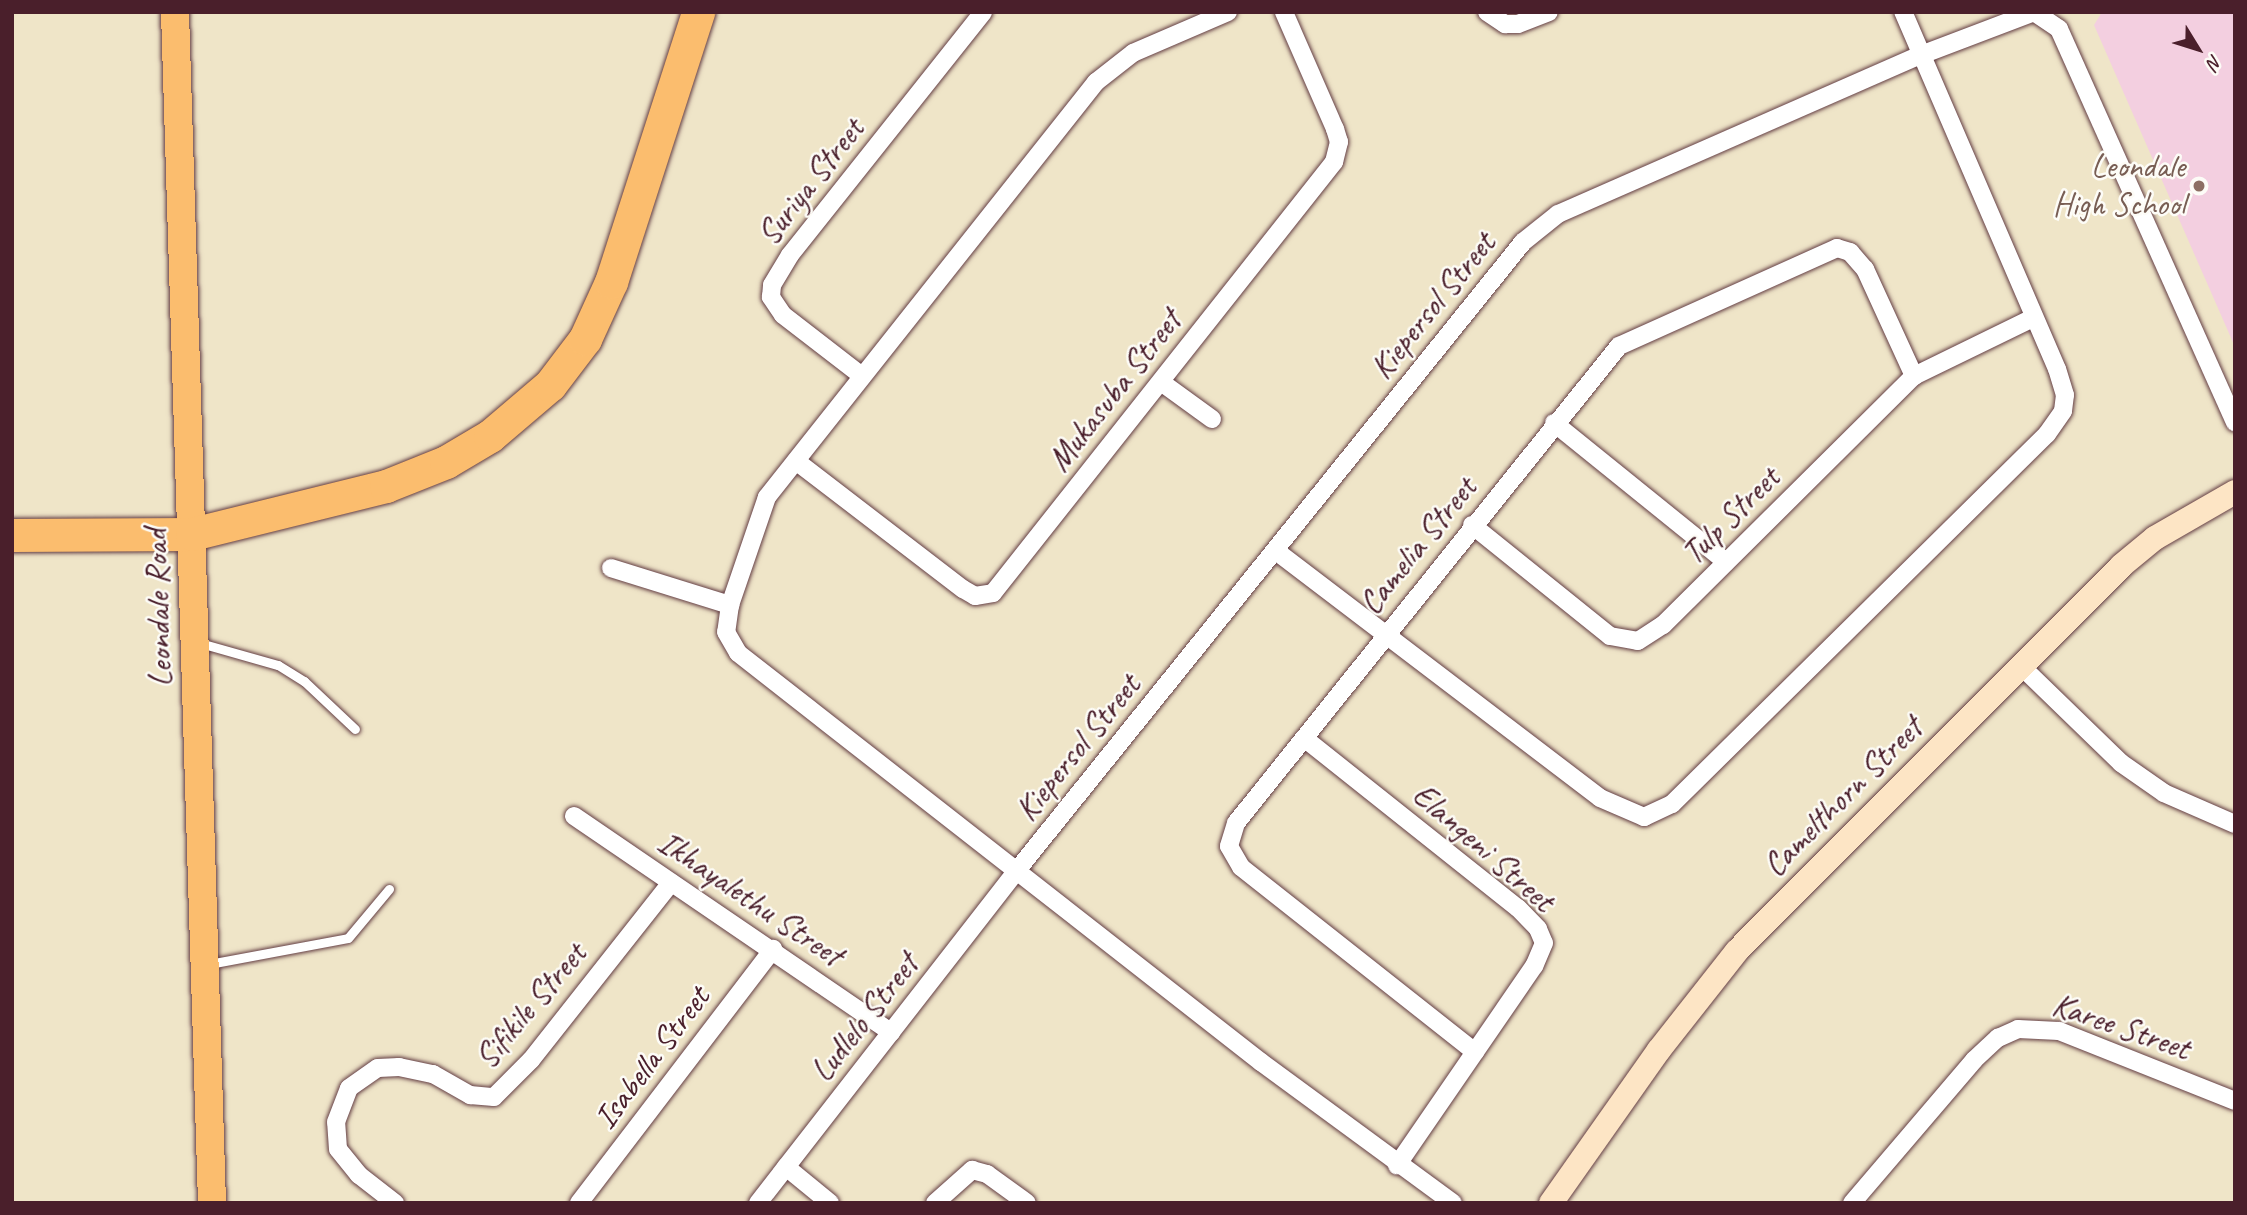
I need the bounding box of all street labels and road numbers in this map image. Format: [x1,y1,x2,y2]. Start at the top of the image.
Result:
street label: Suriya Street [749,111,873,253]
street label: Kiepersol Street [1362,225,1504,387]
street label: Mukasuba Street [1040,303,1190,479]
street label: Tulp Street [1674,459,1788,573]
street label: Camelia Street [1351,469,1485,623]
street label: Leondale Road [136,529,182,687]
street label: Kiepersol Street [1007,667,1149,829]
street label: Camelthorn Street [1755,709,1931,885]
street label: Elangeni Street [1404,775,1562,921]
street label: Ikhayalethu Street [650,823,850,975]
street label: Sifikile Street [467,935,595,1077]
street label: Ludlelo Street [803,946,927,1090]
street label: Isabella Street [586,979,718,1137]
street label: Karee Street [2047,985,2195,1069]

